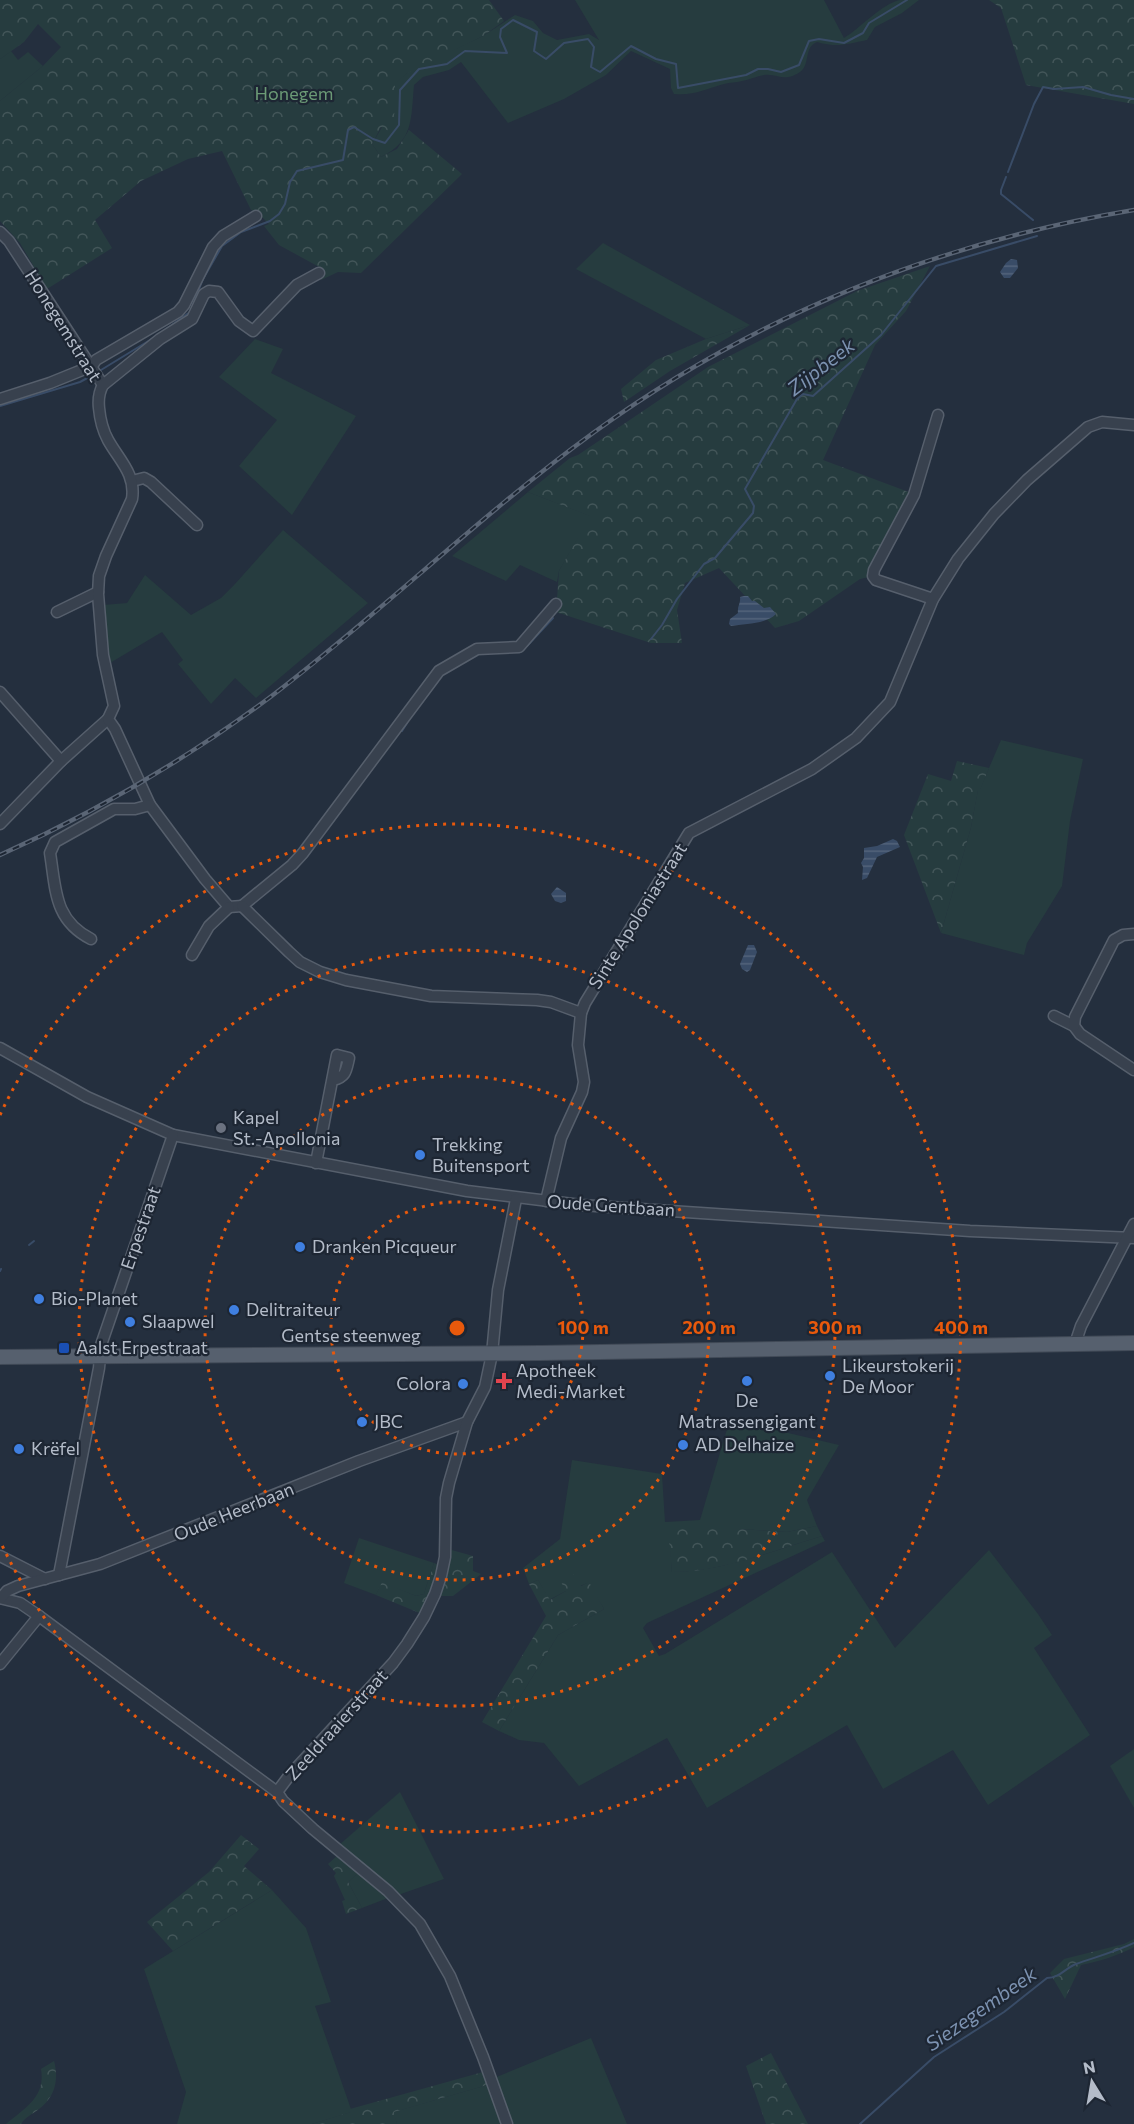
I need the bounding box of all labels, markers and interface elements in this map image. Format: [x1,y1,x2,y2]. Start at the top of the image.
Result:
park label: Honegem [255,82,333,104]
street label: Honegemstraat [21,266,107,385]
water label: Zijpbeek [781,332,860,401]
street label: Sinte Apoloniastraat [583,838,691,993]
place label: Kapel St.-Apollonia [233,1106,340,1149]
marker: Kapel St.-Apollonia [214,1121,228,1135]
place label: Trekking Buitensport [432,1133,530,1176]
marker: Trekking Buitensport [413,1148,427,1162]
street label: Erpestraat [116,1183,165,1272]
street label: Oude Gentbaan [546,1190,676,1220]
place label: Dranken Picqueur [312,1235,457,1257]
marker: Dranken Picqueur [293,1240,307,1254]
place label: Bio-Planet [51,1287,138,1309]
marker: Bio-Planet [32,1292,46,1306]
place label: Delitraiteur [246,1298,340,1320]
marker: Delitraiteur [227,1303,241,1317]
place label: Slaapwel [142,1310,215,1332]
marker: Slaapwel [123,1315,137,1329]
text: 100 m [557,1316,609,1338]
text: 200 m [682,1316,736,1338]
text: 300 m [808,1316,862,1338]
text: 400 m [934,1316,988,1338]
centre of rings [447,1318,467,1338]
street label: Gentse steenweg [281,1324,421,1346]
place label: Aalst Erpestraat [76,1336,208,1358]
marker: Aalst Erpestraat [57,1341,71,1355]
place label: Likeurstokerij De Moor [842,1354,954,1397]
place label: Apotheek Medi-Market [516,1359,625,1402]
marker: Likeurstokerij De Moor [823,1369,837,1383]
place label: Colora [396,1372,451,1394]
marker: Apotheek Medi-Market [497,1374,511,1388]
marker: De Matrassengigant [740,1374,754,1388]
marker: Colora [456,1377,470,1391]
place label: De Matrassengigant [678,1389,816,1432]
place label: JBC [374,1410,403,1432]
marker: JBC [355,1415,369,1429]
place label: AD Delhaize [695,1433,794,1455]
place label: Krëfel [31,1437,80,1459]
marker: AD Delhaize [676,1438,690,1452]
marker: Krëfel [12,1442,26,1456]
street label: Oude Heerbaan [170,1477,297,1545]
street label: Zeeldraaierstraat [281,1664,392,1784]
water label: Siezegembeek [920,1960,1042,2055]
north arrow [1062,2052,1122,2112]
text: N [1081,2056,1097,2077]

